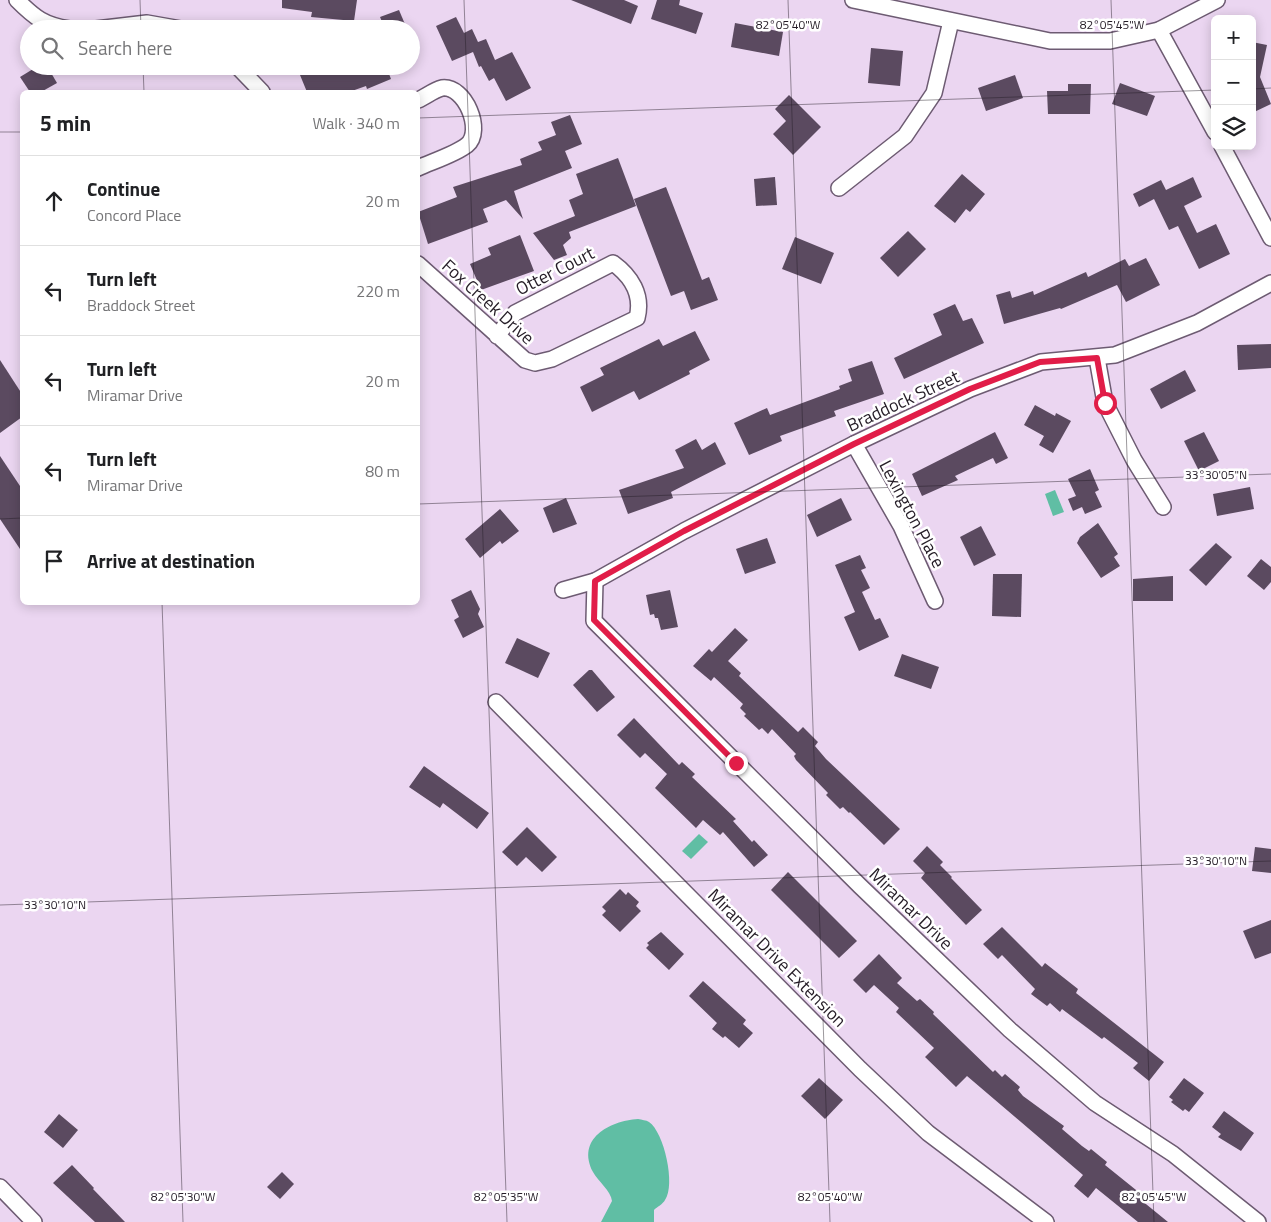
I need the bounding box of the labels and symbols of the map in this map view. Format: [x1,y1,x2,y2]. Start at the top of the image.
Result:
text: 82°05'40"W [756,15,821,34]
text: 82°05'45"W [1080,15,1145,34]
street label: Otter Court [511,239,599,302]
street label: Fox Creek Drive [436,253,541,351]
street label: Braddock Street [842,362,964,439]
route start [1094,392,1117,415]
street label: Lexington Place [873,455,952,573]
text: 33°30'05"N [1185,465,1247,484]
route end [725,752,748,775]
text: 33°30'10"N [1185,851,1247,870]
street label: Miramar Drive [863,861,960,956]
street label: Miramar Drive Extension [702,882,853,1033]
text: 33°30'10"N [24,895,86,914]
text: 82°05'30"W [151,1187,216,1206]
text: 82°05'35"W [474,1187,539,1206]
text: 82°05'40"W [798,1187,863,1206]
text: 82°05'45"W [1122,1187,1187,1206]

